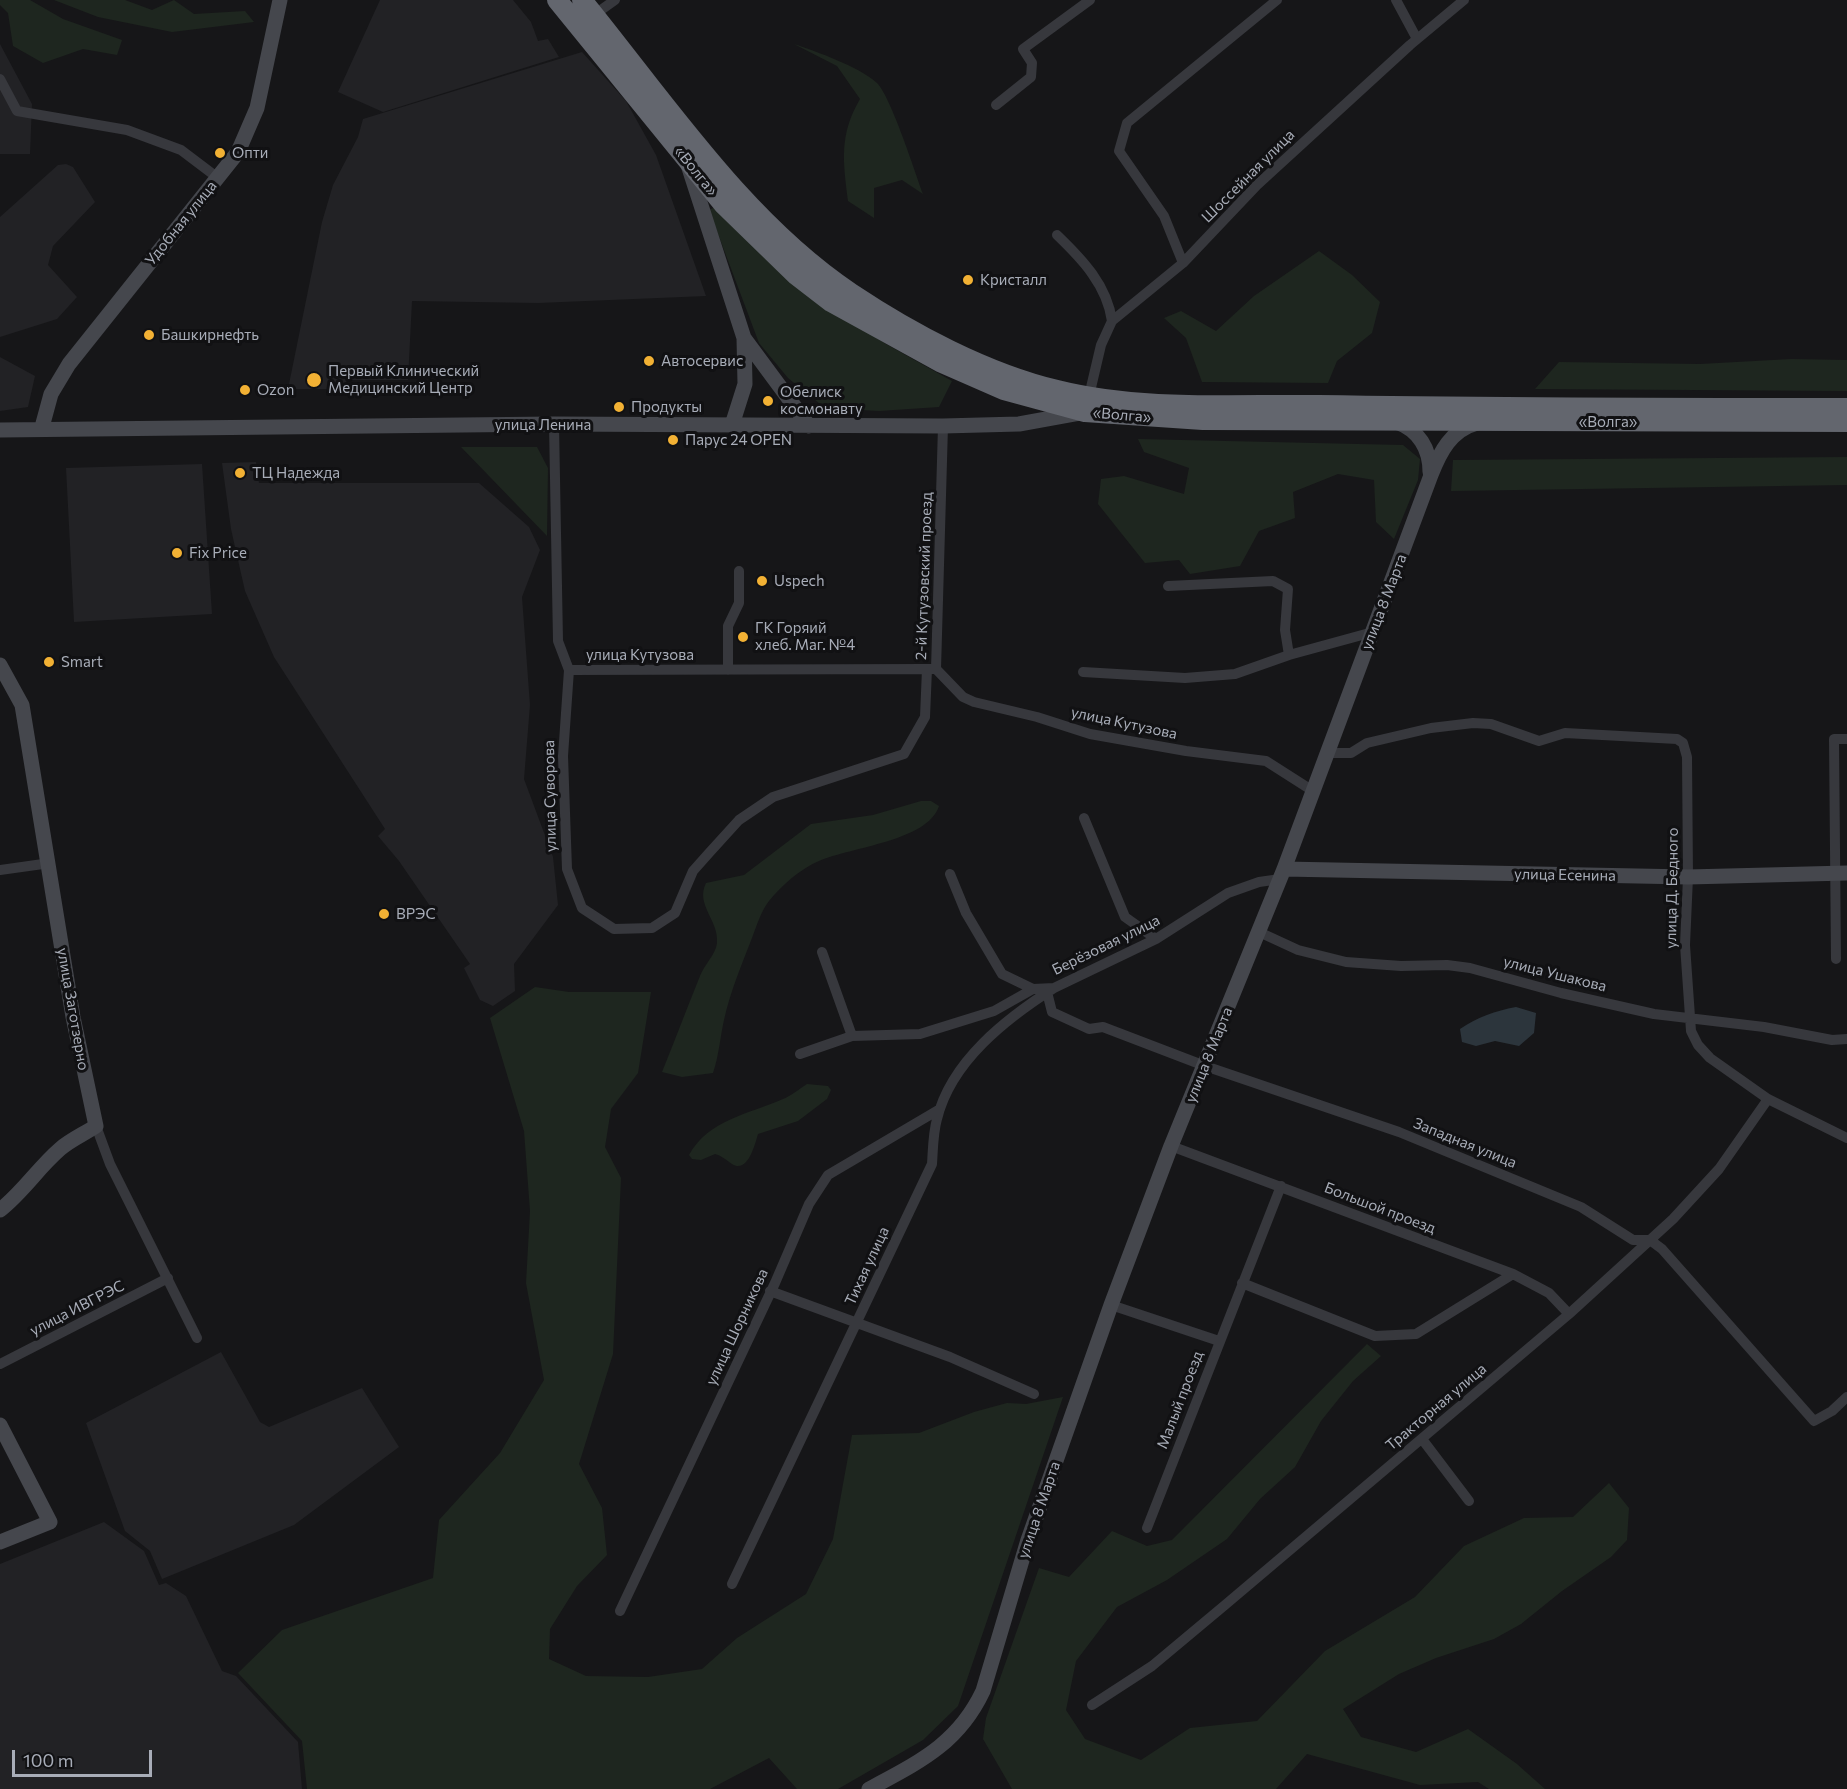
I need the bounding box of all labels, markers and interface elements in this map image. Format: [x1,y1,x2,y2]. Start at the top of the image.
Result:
street label: Шоссейная улица [1198,126,1298,226]
street label: «Волга» [671,143,721,199]
place label: Опти [232,144,268,162]
marker: Опти [213,146,227,160]
street label: Удобная улица [141,177,221,269]
place label: Кристалл [980,271,1047,289]
marker: Кристалл [961,273,975,287]
place label: Башкирнефть [161,326,259,344]
marker: Башкирнефть [142,328,156,342]
place label: Автосервис [661,352,743,370]
marker: Автосервис [642,354,656,368]
place label: Первый Клинический Медицинский Центр [328,362,479,397]
marker: Первый Клинический Медицинский Центр [305,371,323,389]
place label: Ozon [257,381,294,399]
marker: Ozon [238,383,252,397]
place label: Обелиск космонавту [780,383,863,418]
marker: Обелиск космонавту [761,394,775,408]
place label: Продукты [631,398,702,416]
marker: Продукты [612,400,626,414]
street label: «Волга» [1092,403,1152,427]
street label: «Волга» [1579,413,1637,431]
street label: улица Ленина [495,416,591,434]
place label: Парус 24 OPEN [685,431,792,449]
marker: Парус 24 OPEN [666,433,680,447]
place label: ТЦ Надежда [252,464,340,482]
marker: ТЦ Надежда [233,466,247,480]
street label: 2-й Кутузовский проезд [912,492,936,660]
place label: Fix Price [189,544,247,562]
marker: Fix Price [170,546,184,560]
street label: улица 8 Марта [1357,551,1411,653]
place label: Uspech [774,572,825,590]
marker: Uspech [755,574,769,588]
place label: ГК Горяий хлеб. Маг. №4 [755,619,855,654]
marker: ГК Горяий хлеб. Маг. №4 [736,630,750,644]
street label: улица Кутузова [586,646,694,664]
place label: Smart [61,653,103,671]
marker: Smart [42,655,56,669]
street label: улица Кутузова [1069,703,1179,743]
street label: улица Суворова [540,740,560,852]
street label: улица Д. Бедного [1662,827,1682,949]
street label: улица Есенина [1514,865,1616,885]
place label: ВРЭС [396,905,436,923]
marker: ВРЭС [377,907,391,921]
street label: Берёзовая улица [1049,911,1163,979]
street label: улица Заготзерно [53,946,93,1072]
street label: улица Ушакова [1502,952,1608,996]
street label: улица 8 Марта [1182,1005,1236,1105]
street label: Западная улица [1411,1114,1519,1172]
street label: Большой проезд [1322,1178,1438,1238]
street label: Тихая улица [841,1224,893,1308]
street label: улица Шорникова [702,1266,772,1388]
street label: улица ИВГРЭС [27,1277,127,1339]
street label: Малый проезд [1153,1349,1207,1451]
street label: Тракторная улица [1382,1360,1490,1454]
street label: улица 8 Марта [1014,1459,1064,1561]
scale bar [15,1738,154,1776]
text: 100 m [23,1749,73,1771]

